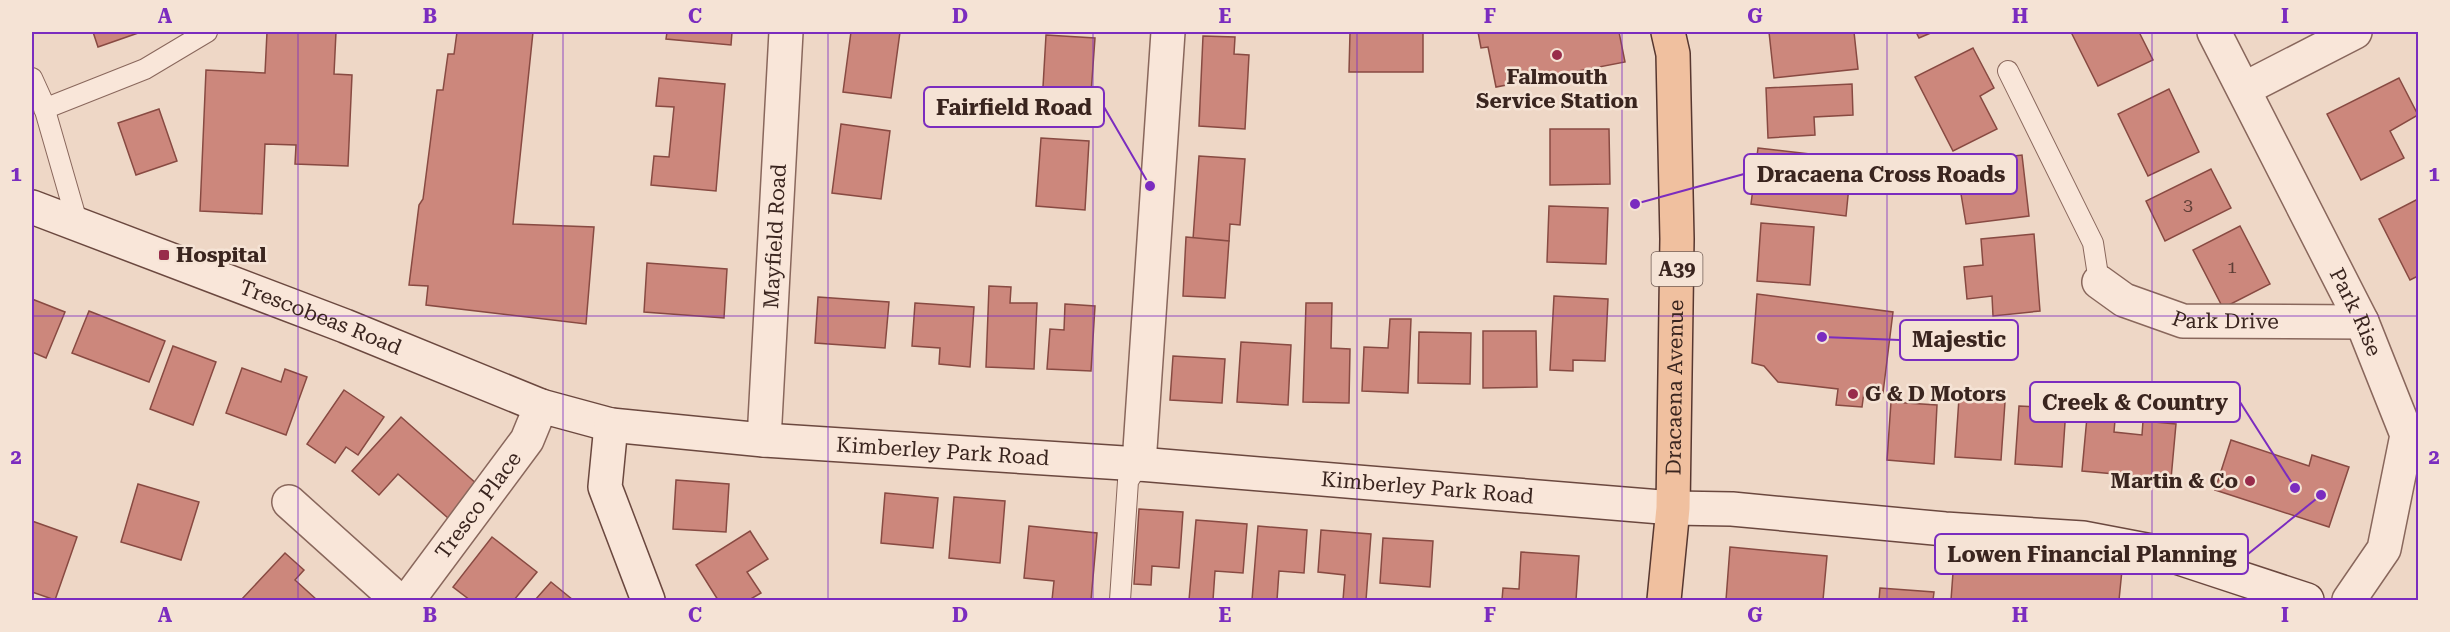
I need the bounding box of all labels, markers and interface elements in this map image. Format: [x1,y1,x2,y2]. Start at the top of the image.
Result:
text: A [158,4,173,28]
text: B [423,4,437,28]
text: C [688,4,702,28]
text: D [952,4,968,28]
text: E [1219,4,1232,28]
text: F [1484,4,1496,28]
text: G [1747,4,1763,28]
text: H [2012,4,2028,28]
text: I [2281,4,2289,28]
marker: Falmouth Service Station [1550,48,1564,62]
place label: Falmouth Service Station [1476,65,1638,113]
callout: Fairfield Road [924,87,1104,127]
text: Fairfield Road [936,95,1092,120]
callout: Dracaena Cross Roads [1744,154,2017,194]
text: 1 [10,162,22,186]
street label: Mayfield Road [759,162,791,310]
text: Dracaena Cross Roads [1757,162,2005,187]
text: 1 [2428,162,2440,186]
house number: 3 [2183,194,2193,215]
place label: Hospital [176,243,266,267]
marker: Hospital [157,248,171,262]
road number: A39 [1652,252,1702,286]
house number: 1 [2227,256,2237,277]
street label: Park Rise [2325,264,2386,360]
street label: Trescobeas Road [236,275,406,360]
street label: Dracaena Avenue [1661,299,1688,476]
street label: Park Drive [2169,306,2279,334]
callout: Majestic [1900,320,2018,360]
text: Majestic [1912,327,2006,352]
place label: G & D Motors [1865,382,2006,406]
callout: Creek & Country [2030,382,2240,422]
marker: G & D Motors [1846,387,1860,401]
text: Creek & Country [2042,390,2229,415]
street label: Kimberley Park Road [836,433,1051,470]
text: 2 [10,445,22,469]
text: 2 [2428,445,2440,469]
street label: Tresco Place [431,447,526,564]
street label: Kimberley Park Road [1320,467,1535,509]
place label: Martin & Co [2111,469,2238,493]
marker: Martin & Co [2243,474,2257,488]
callout: Lowen Financial Planning [1935,534,2248,574]
text: Lowen Financial Planning [1947,542,2237,567]
text: A [158,603,173,627]
text: B [423,603,437,627]
text: C [688,603,702,627]
text: D [952,603,968,627]
text: E [1219,603,1232,627]
text: F [1484,603,1496,627]
text: G [1747,603,1763,627]
text: H [2012,603,2028,627]
text: I [2281,603,2289,627]

